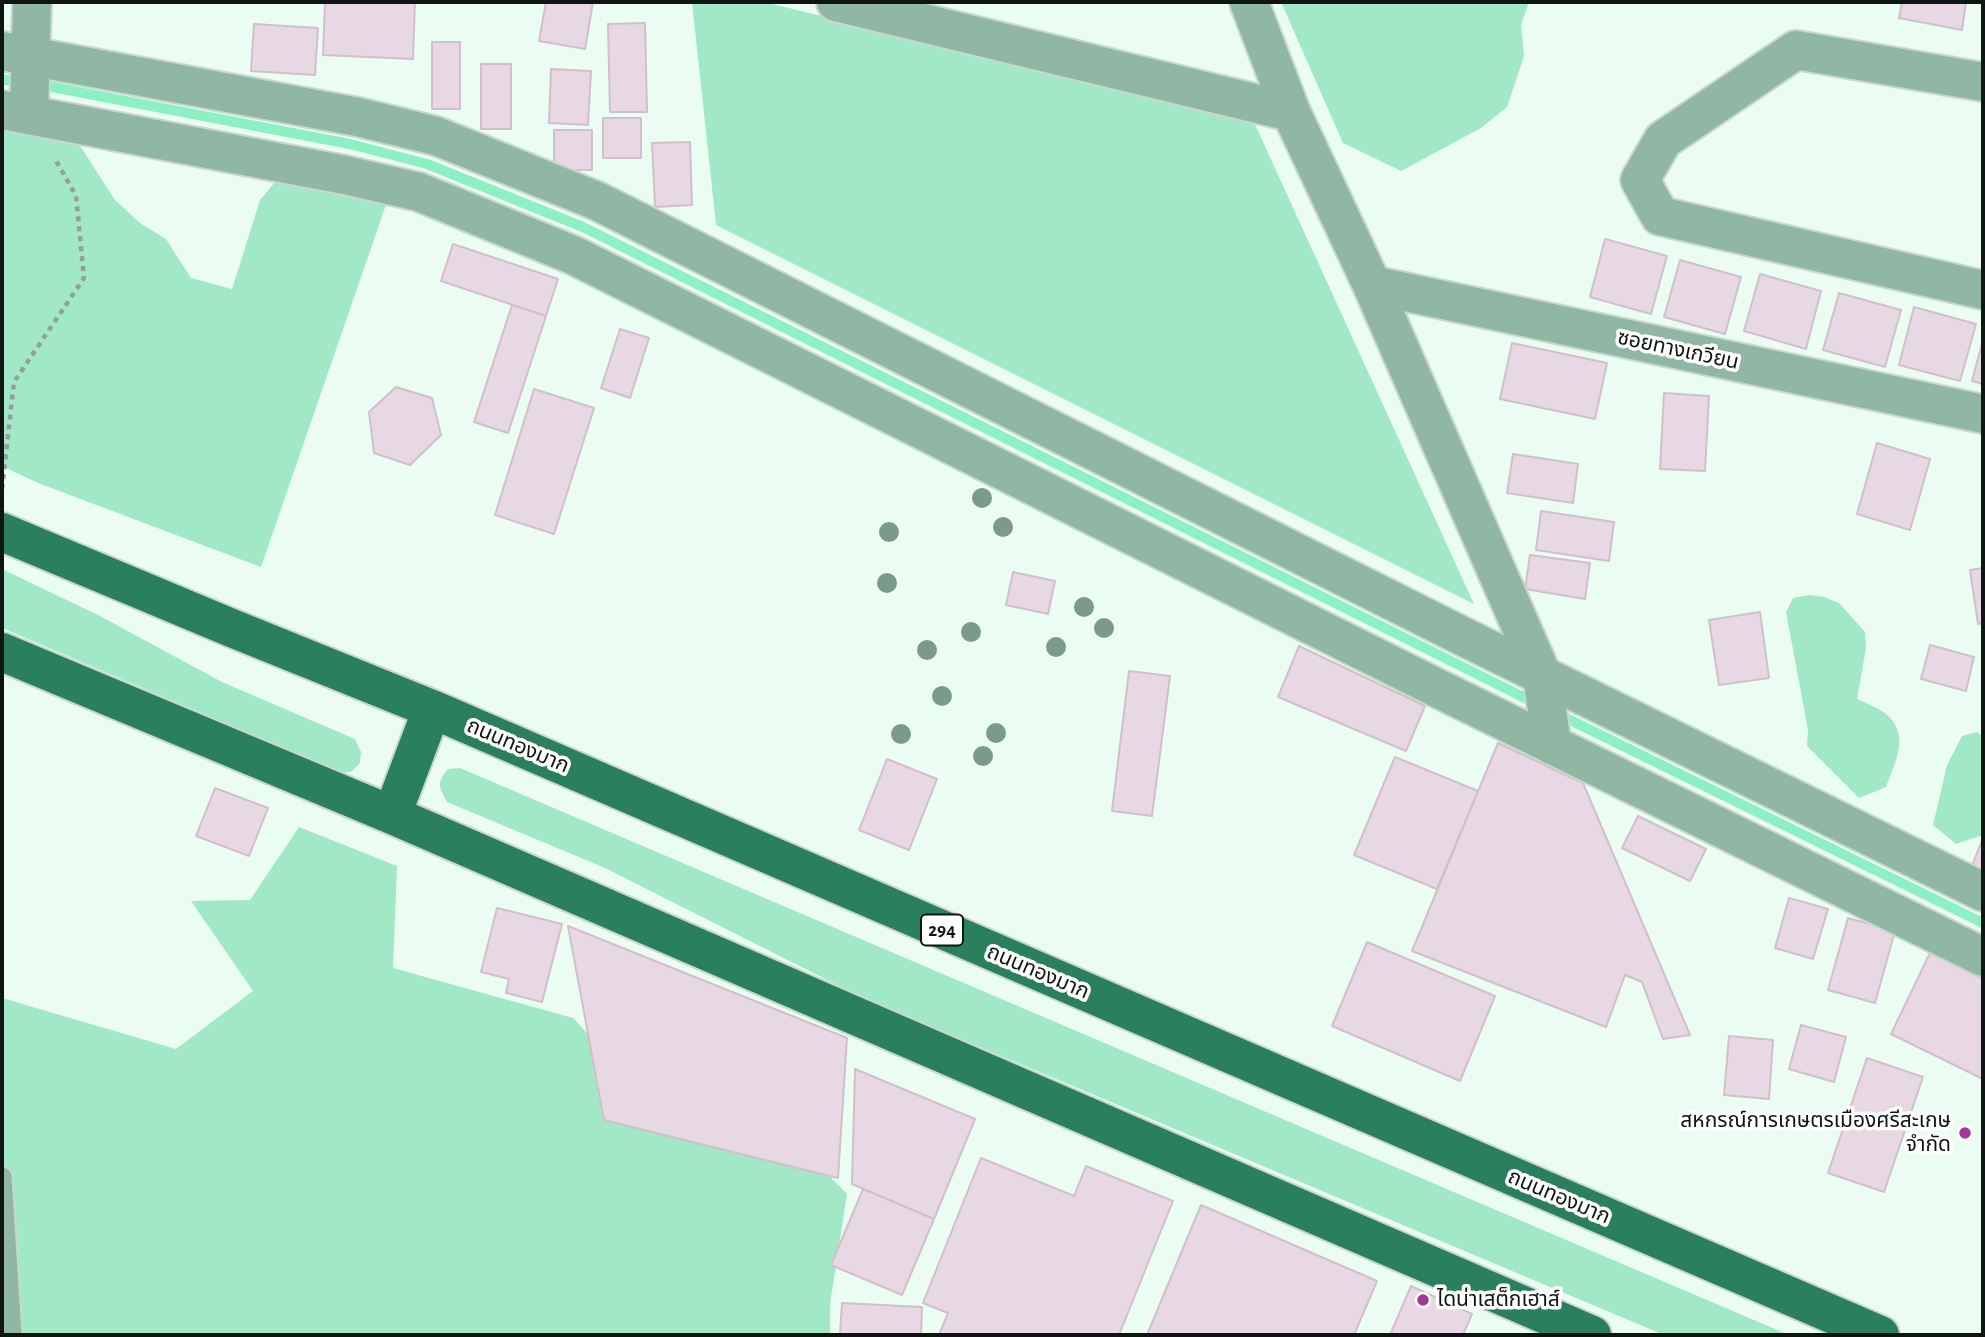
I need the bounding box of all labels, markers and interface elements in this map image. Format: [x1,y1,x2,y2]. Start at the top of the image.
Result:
street label: ซอยทางเกวียน [1615,325,1741,375]
street label: ถนนทองมาก [463,713,573,779]
road number: 294 [921,914,963,946]
street label: ถนนทองมาก [983,939,1093,1005]
place label: สหกรณ์การเกษตรเมืองศรีสะเกษ จำกัด [1680,1108,1951,1158]
marker: สหกรณ์การเกษตรเมืองศรีสะเกษ จำกัด [1957,1125,1973,1141]
street label: ถนนทองมาก [1504,1164,1614,1230]
place label: ไดน่าเสต็กเฮาส์ [1437,1287,1560,1313]
marker: ไดน่าเสต็กเฮาส์ [1415,1292,1431,1308]

